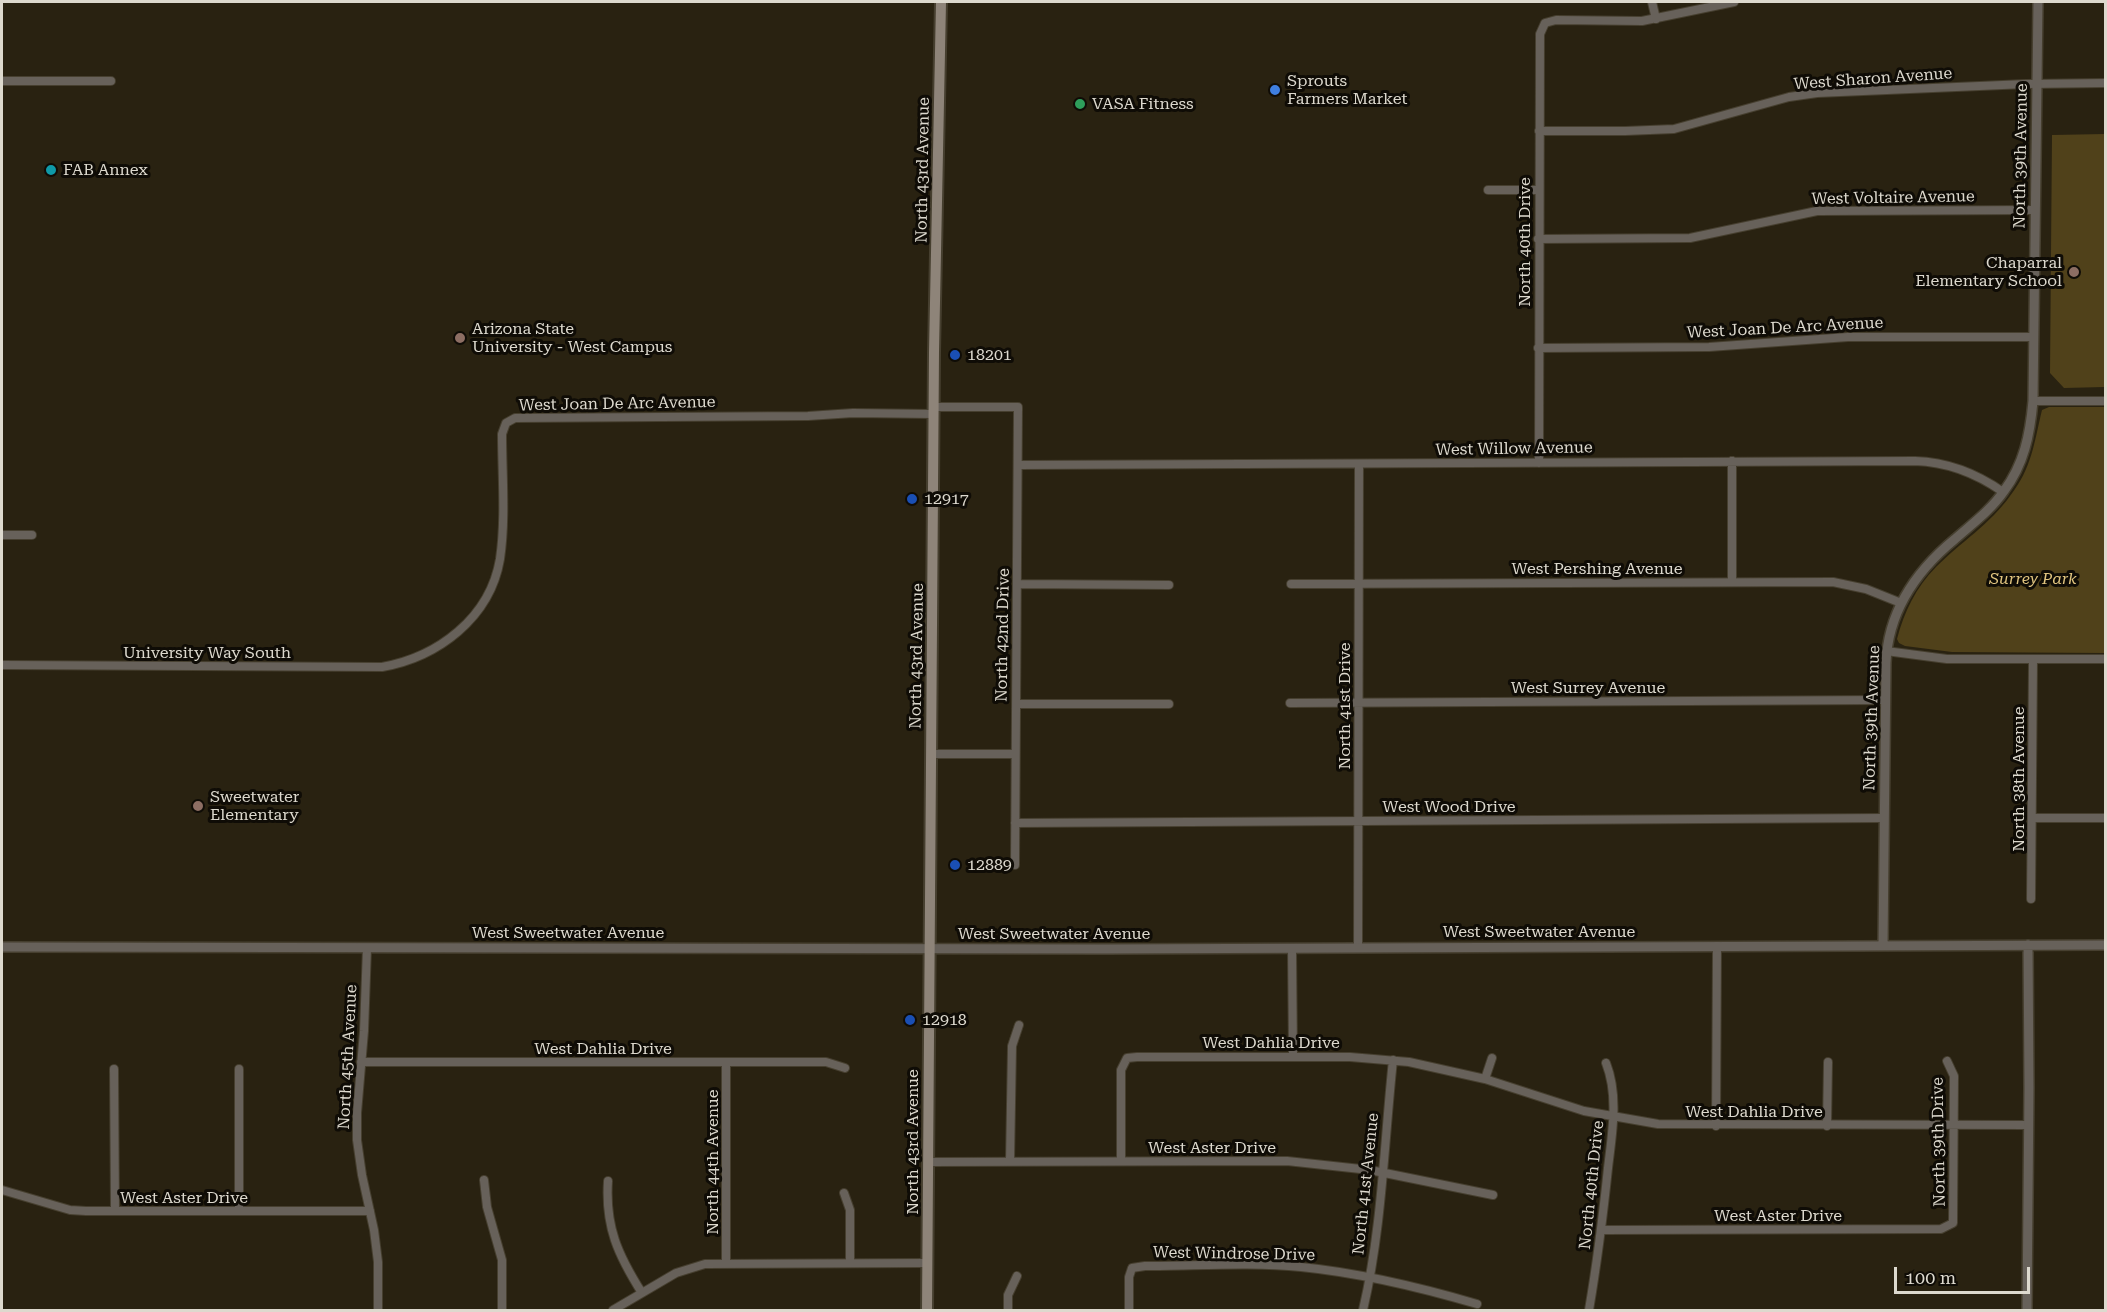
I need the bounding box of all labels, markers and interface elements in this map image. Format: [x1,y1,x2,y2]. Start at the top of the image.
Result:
street label: West Sharon Avenue [1793,64,1953,94]
place label: Sprouts Farmers Market [1287,71,1407,109]
marker: Sprouts Farmers Market [1268,83,1282,97]
street label: North 39th Avenue [2010,83,2032,229]
place label: VASA Fitness [1092,94,1194,114]
street label: North 43rd Avenue [912,97,934,243]
marker: VASA Fitness [1073,97,1087,111]
place label: FAB Annex [63,160,148,180]
marker: FAB Annex [44,163,58,177]
street label: North 40th Drive [1515,177,1535,307]
street label: West Voltaire Avenue [1811,187,1975,209]
place label: Chaparral Elementary School [1915,253,2062,291]
marker: Chaparral Elementary School [2067,265,2081,279]
street label: West Joan De Arc Avenue [1686,313,1884,343]
place label: Arizona State University - West Campus [472,319,672,357]
marker: Arizona State University - West Campus [453,331,467,345]
place label: 18201 [967,345,1012,365]
marker: 18201 [948,348,962,362]
street label: West Joan De Arc Avenue [518,393,716,415]
street label: West Willow Avenue [1435,438,1593,460]
place label: 12917 [924,489,969,509]
marker: 12917 [905,492,919,506]
street label: West Pershing Avenue [1511,559,1683,579]
street label: North 42nd Drive [992,568,1014,702]
park label: Surrey Park [1989,569,2077,589]
street label: North 43rd Avenue [906,583,928,729]
street label: University Way South [123,643,291,663]
street label: North 41st Drive [1335,643,1355,769]
street label: North 39th Avenue [1860,645,1884,791]
street label: West Surrey Avenue [1511,678,1665,698]
street label: North 38th Avenue [2009,706,2029,852]
place label: Sweetwater Elementary [210,787,299,825]
street label: West Wood Drive [1382,797,1516,817]
marker: Sweetwater Elementary [191,799,205,813]
place label: 12889 [967,855,1012,875]
marker: 12889 [948,858,962,872]
street label: West Sweetwater Avenue [1443,922,1635,942]
street label: West Sweetwater Avenue [472,923,664,943]
street label: West Sweetwater Avenue [958,924,1150,944]
street label: North 45th Avenue [335,984,361,1130]
place label: 12918 [922,1010,967,1030]
marker: 12918 [903,1013,917,1027]
street label: West Dahlia Drive [1202,1033,1340,1053]
street label: West Dahlia Drive [534,1039,672,1059]
street label: North 43rd Avenue [903,1069,923,1215]
street label: North 39th Drive [1928,1077,1950,1207]
street label: North 44th Avenue [703,1089,723,1235]
street label: West Dahlia Drive [1685,1102,1823,1122]
street label: North 41st Avenue [1349,1112,1383,1256]
street label: North 40th Drive [1576,1120,1608,1250]
street label: West Aster Drive [1148,1138,1276,1158]
street label: West Aster Drive [120,1188,248,1208]
street label: West Aster Drive [1714,1206,1842,1226]
street label: West Windrose Drive [1153,1243,1315,1265]
scale bar [1897,1255,2034,1293]
text: 100 m [1905,1267,1956,1288]

